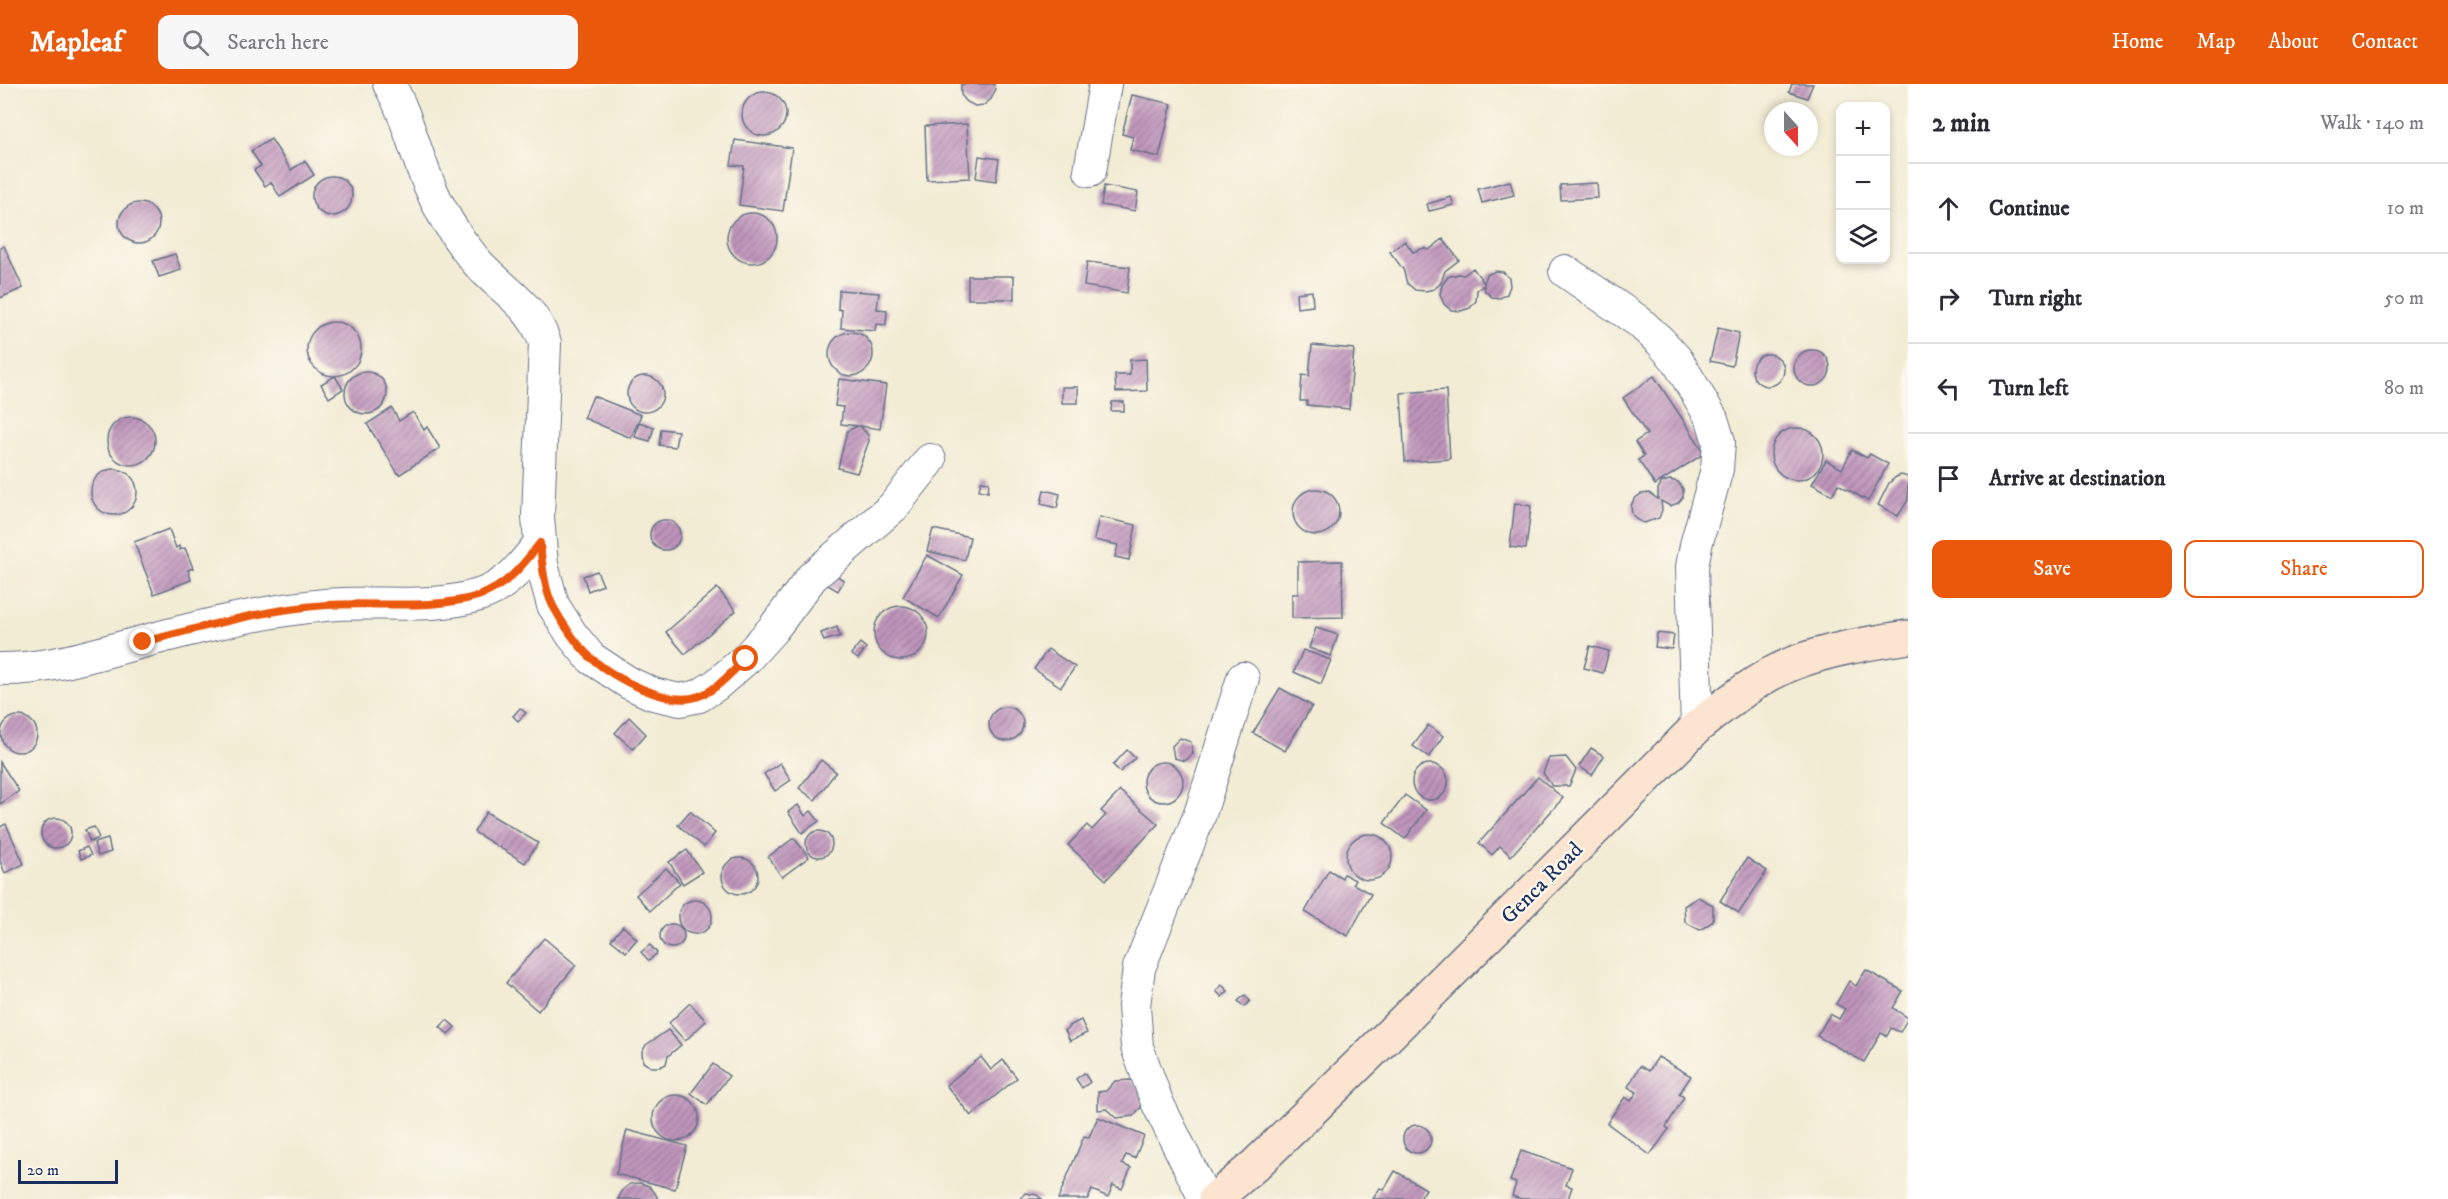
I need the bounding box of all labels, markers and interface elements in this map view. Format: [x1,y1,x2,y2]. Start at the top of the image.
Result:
search box [158,15,578,69]
text: Mapleaf [30,25,122,60]
icon: search [179,26,212,59]
text: Search here [227,29,329,56]
text: Home [2112,29,2164,55]
text: Map [2197,29,2235,55]
text: About [2268,29,2319,55]
text: Contact [2352,29,2418,55]
north arrow [1764,102,1818,156]
map controls [1836,102,1890,264]
button: + [1836,102,1890,156]
text: 2 min [1932,107,1990,140]
text: Walk · 140 m [2320,111,2424,136]
button: − [1836,156,1890,210]
icon: ahead [1932,192,1965,225]
text: Continue [1989,195,2070,222]
text: 10 m [2387,196,2424,221]
button: layers [1836,210,1890,264]
icon: right [1932,282,1965,315]
text: Turn right [1989,285,2082,312]
text: 50 m [2384,286,2424,311]
icon: left [1932,372,1965,405]
text: Turn left [1989,375,2069,402]
text: 80 m [2384,376,2424,401]
icon: arrive [1932,462,1965,495]
text: Arrive at destination [1989,465,2166,492]
button: Save [1932,540,2172,598]
button: Share [2184,540,2424,598]
route end [129,628,155,654]
route start [732,645,758,671]
street label: Genca Road [1495,836,1589,930]
scale bar [18,1157,118,1184]
text: 20 m [27,1160,59,1180]

